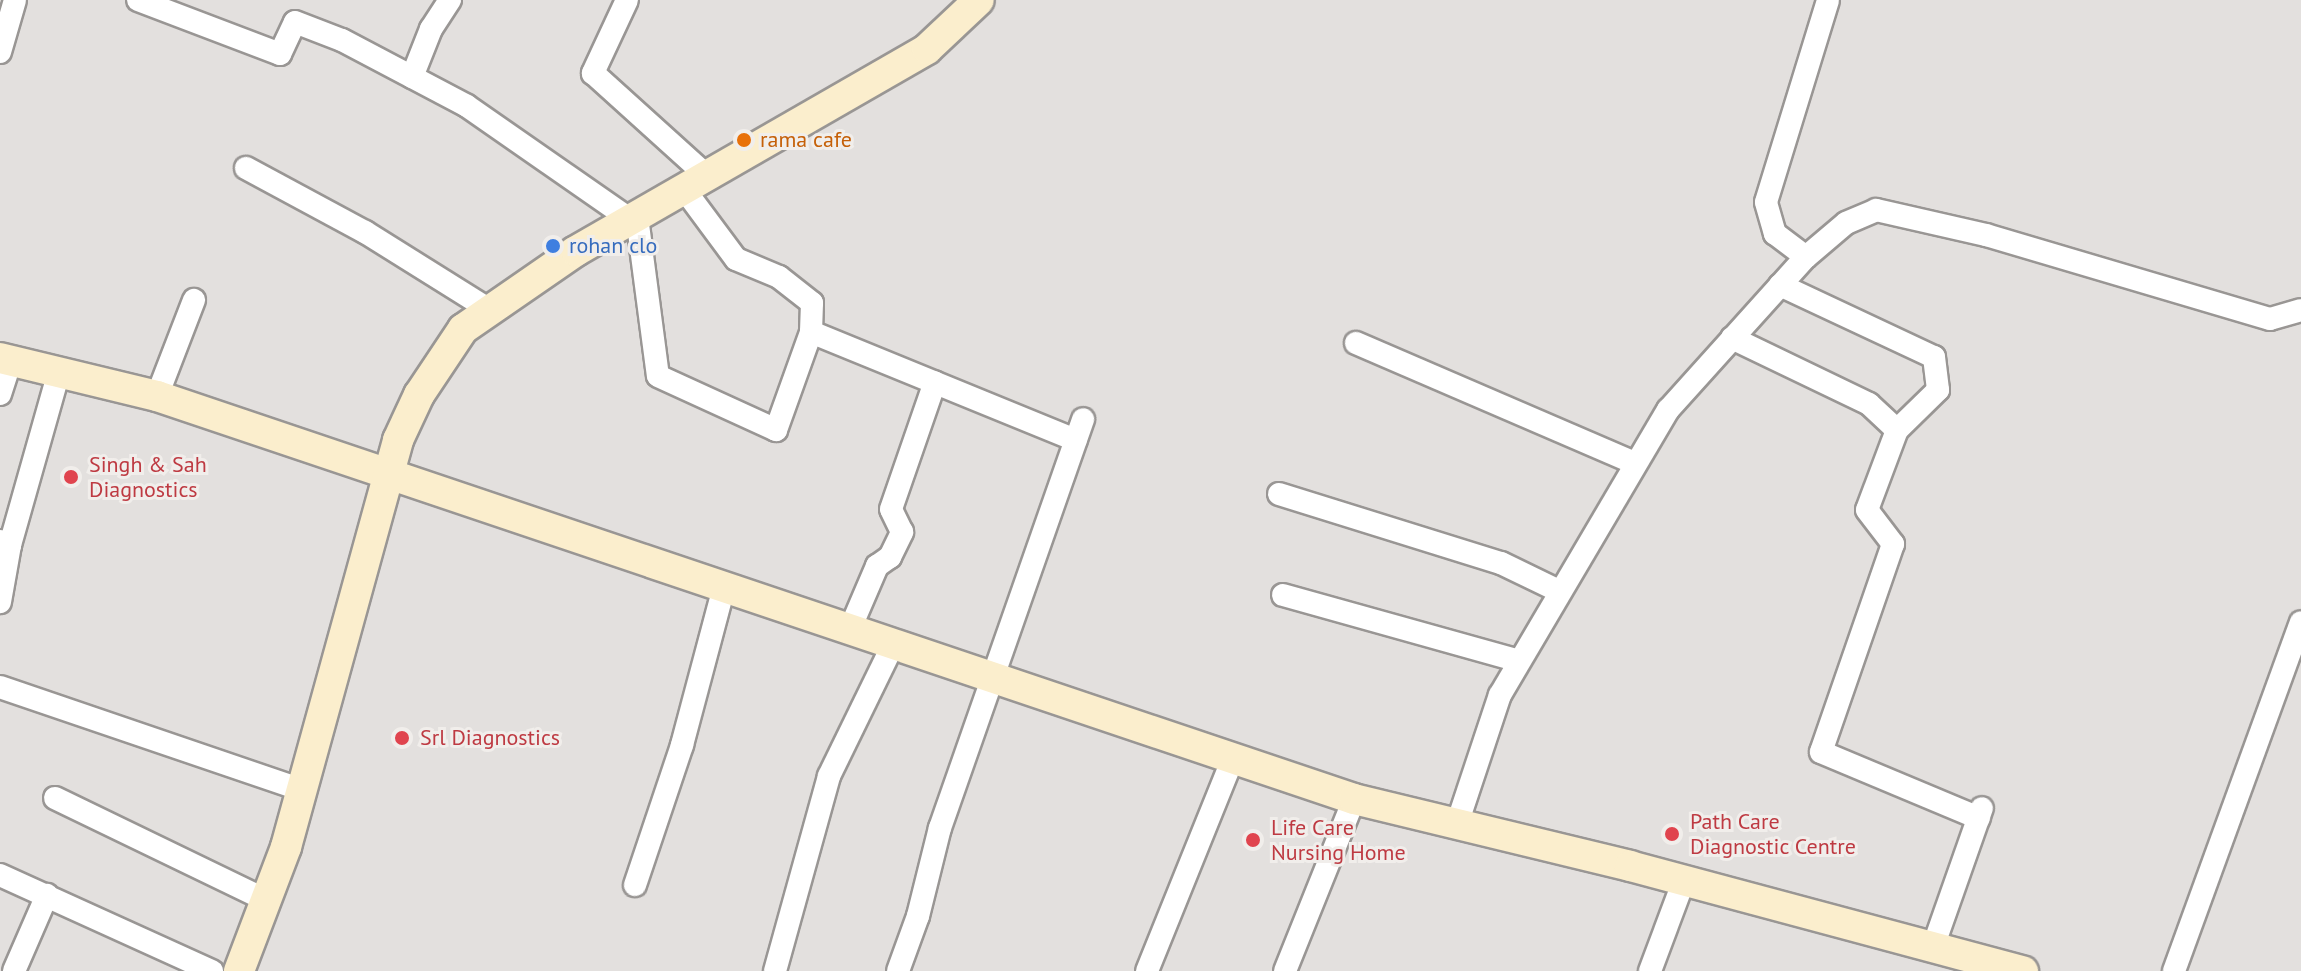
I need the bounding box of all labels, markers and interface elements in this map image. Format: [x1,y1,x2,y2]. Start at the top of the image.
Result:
place label: rama cafe [760,127,852,153]
marker: rama cafe [735,131,753,149]
place label: rohan clo [569,233,657,259]
marker: rohan clo [544,237,562,255]
place label: Singh & Sah Diagnostics [89,451,207,502]
marker: Singh & Sah Diagnostics [60,466,82,488]
place label: Srl Diagnostics [420,725,560,751]
marker: Srl Diagnostics [391,727,413,749]
place label: Path Care Diagnostic Centre [1690,808,1856,860]
place label: Life Care Nursing Home [1271,814,1406,866]
marker: Path Care Diagnostic Centre [1661,823,1683,845]
marker: Life Care Nursing Home [1242,829,1264,851]

